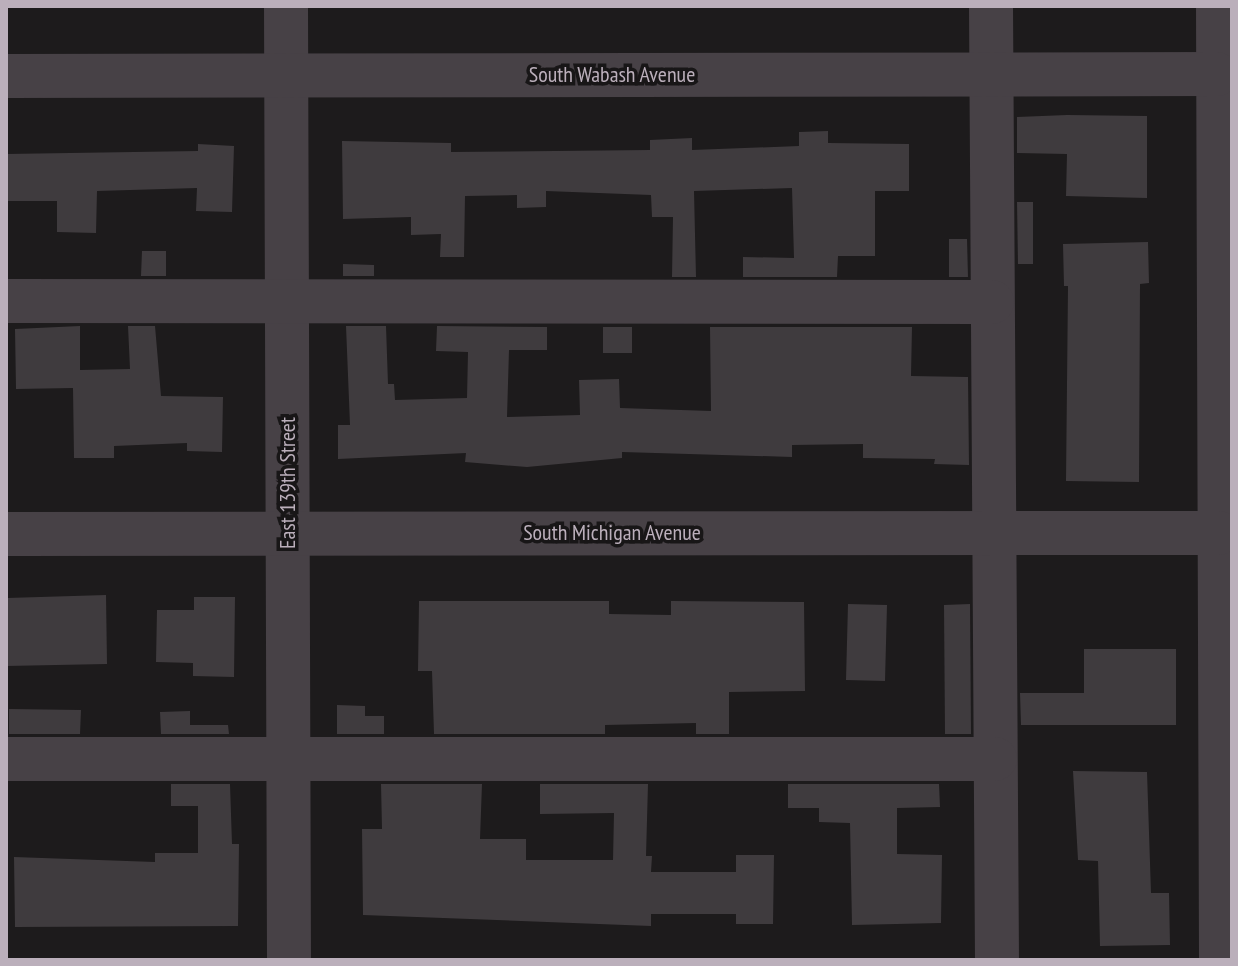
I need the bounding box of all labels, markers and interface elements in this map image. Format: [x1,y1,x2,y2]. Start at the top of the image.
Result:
street label: South Wabash Avenue [528,62,696,88]
street label: East 139th Street [275,417,301,549]
street label: South Michigan Avenue [523,520,701,546]

